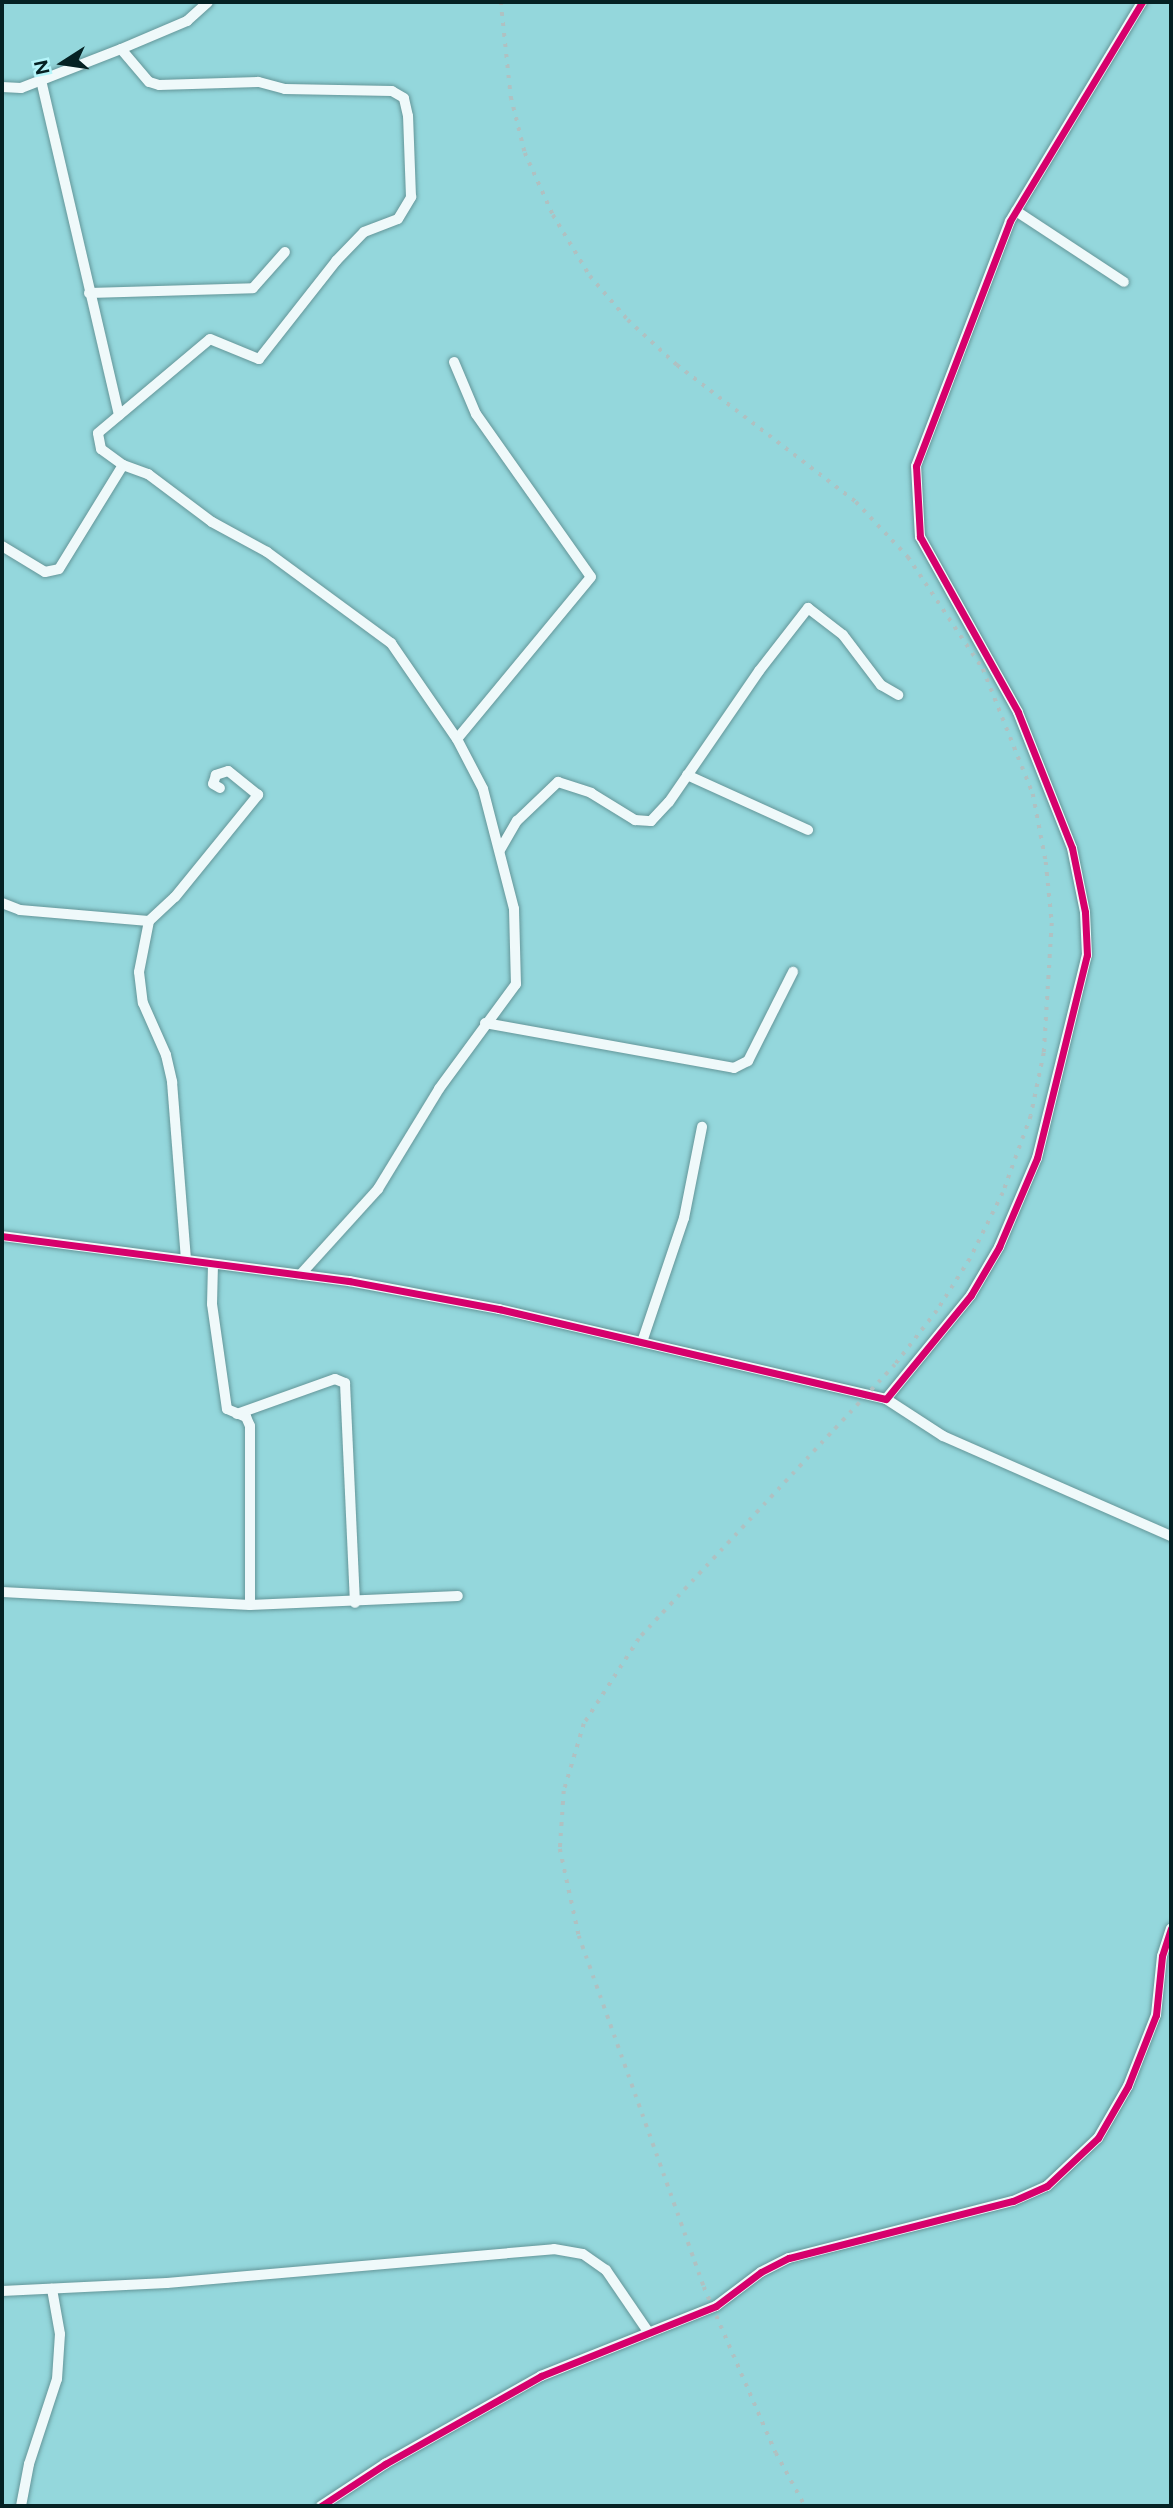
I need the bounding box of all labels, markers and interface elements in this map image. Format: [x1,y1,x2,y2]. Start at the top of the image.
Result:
north arrow [28,28,98,98]
text: N [29,58,55,77]

